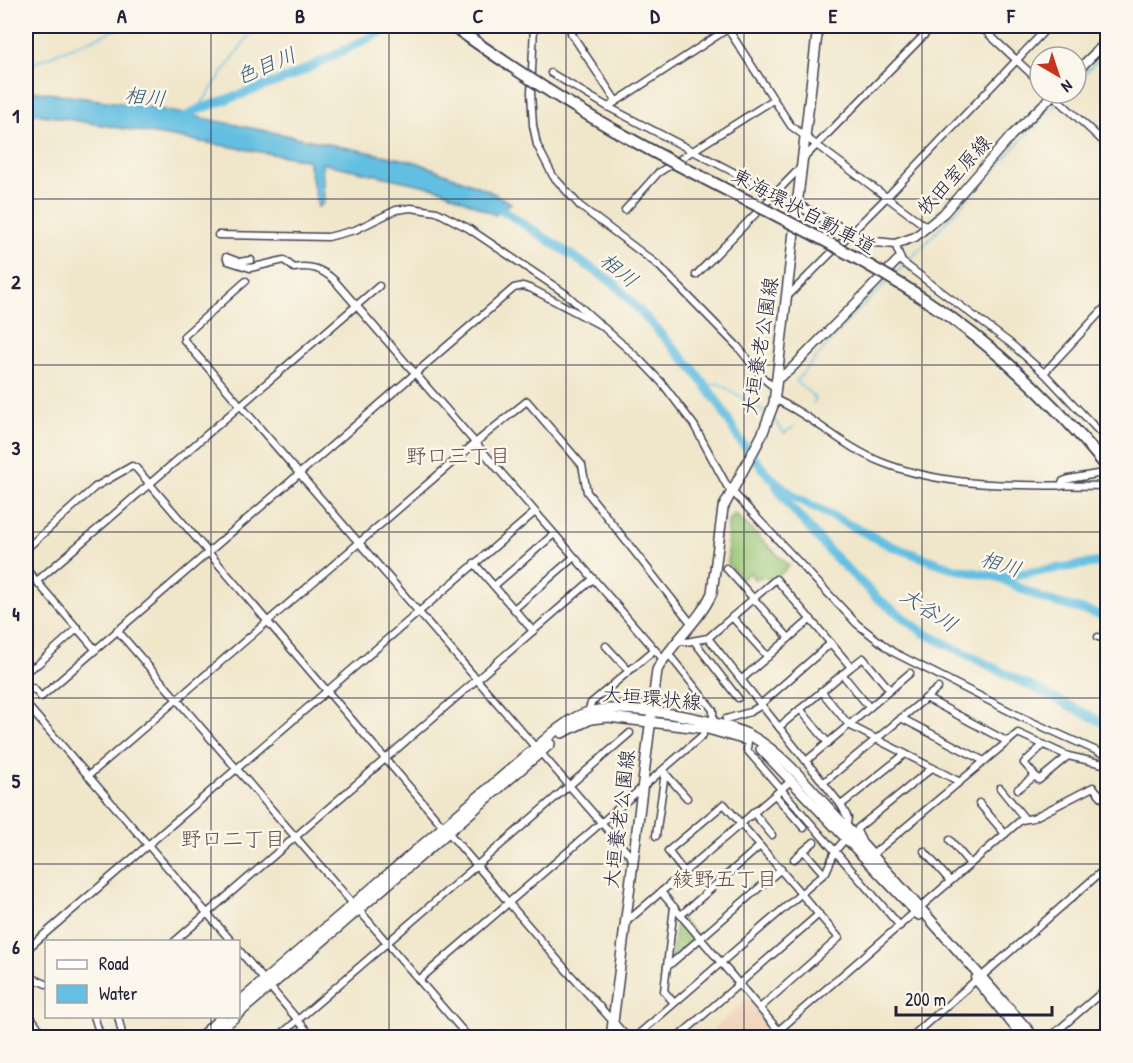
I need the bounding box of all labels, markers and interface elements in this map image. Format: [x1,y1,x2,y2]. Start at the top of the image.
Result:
text: A [117,2,127,29]
text: B [295,2,305,29]
text: C [473,2,484,29]
text: D [650,2,660,29]
text: E [829,2,838,29]
text: F [1006,2,1016,29]
water label: 色目川 [231,40,300,91]
north arrow [1028,45,1088,105]
text: N [1057,75,1078,98]
water label: 相川 [123,80,167,113]
text: 1 [12,102,20,129]
street label: 牧田室原線 [910,128,997,221]
street label: 東海環状自動車道 [727,161,881,260]
water label: 相川 [594,245,645,294]
text: 2 [11,268,21,295]
street label: 大垣養老公園線 [735,275,784,417]
text: 3 [12,434,21,461]
district label: 野口三丁目 [406,441,511,470]
water label: 相川 [977,543,1026,584]
water label: 大谷川 [895,580,964,639]
text: 4 [12,600,20,627]
street label: 大垣環状線 [601,680,703,715]
street label: 大垣養老公園線 [597,748,640,890]
text: 5 [12,767,21,794]
district label: 野口二丁目 [181,824,286,853]
district label: 綾野五丁目 [673,864,778,893]
text: 6 [12,933,20,960]
legend [45,940,240,1018]
text: Road [99,951,129,976]
scale bar [896,979,1052,1017]
text: Water [99,981,137,1006]
text: 200 m [905,987,946,1012]

